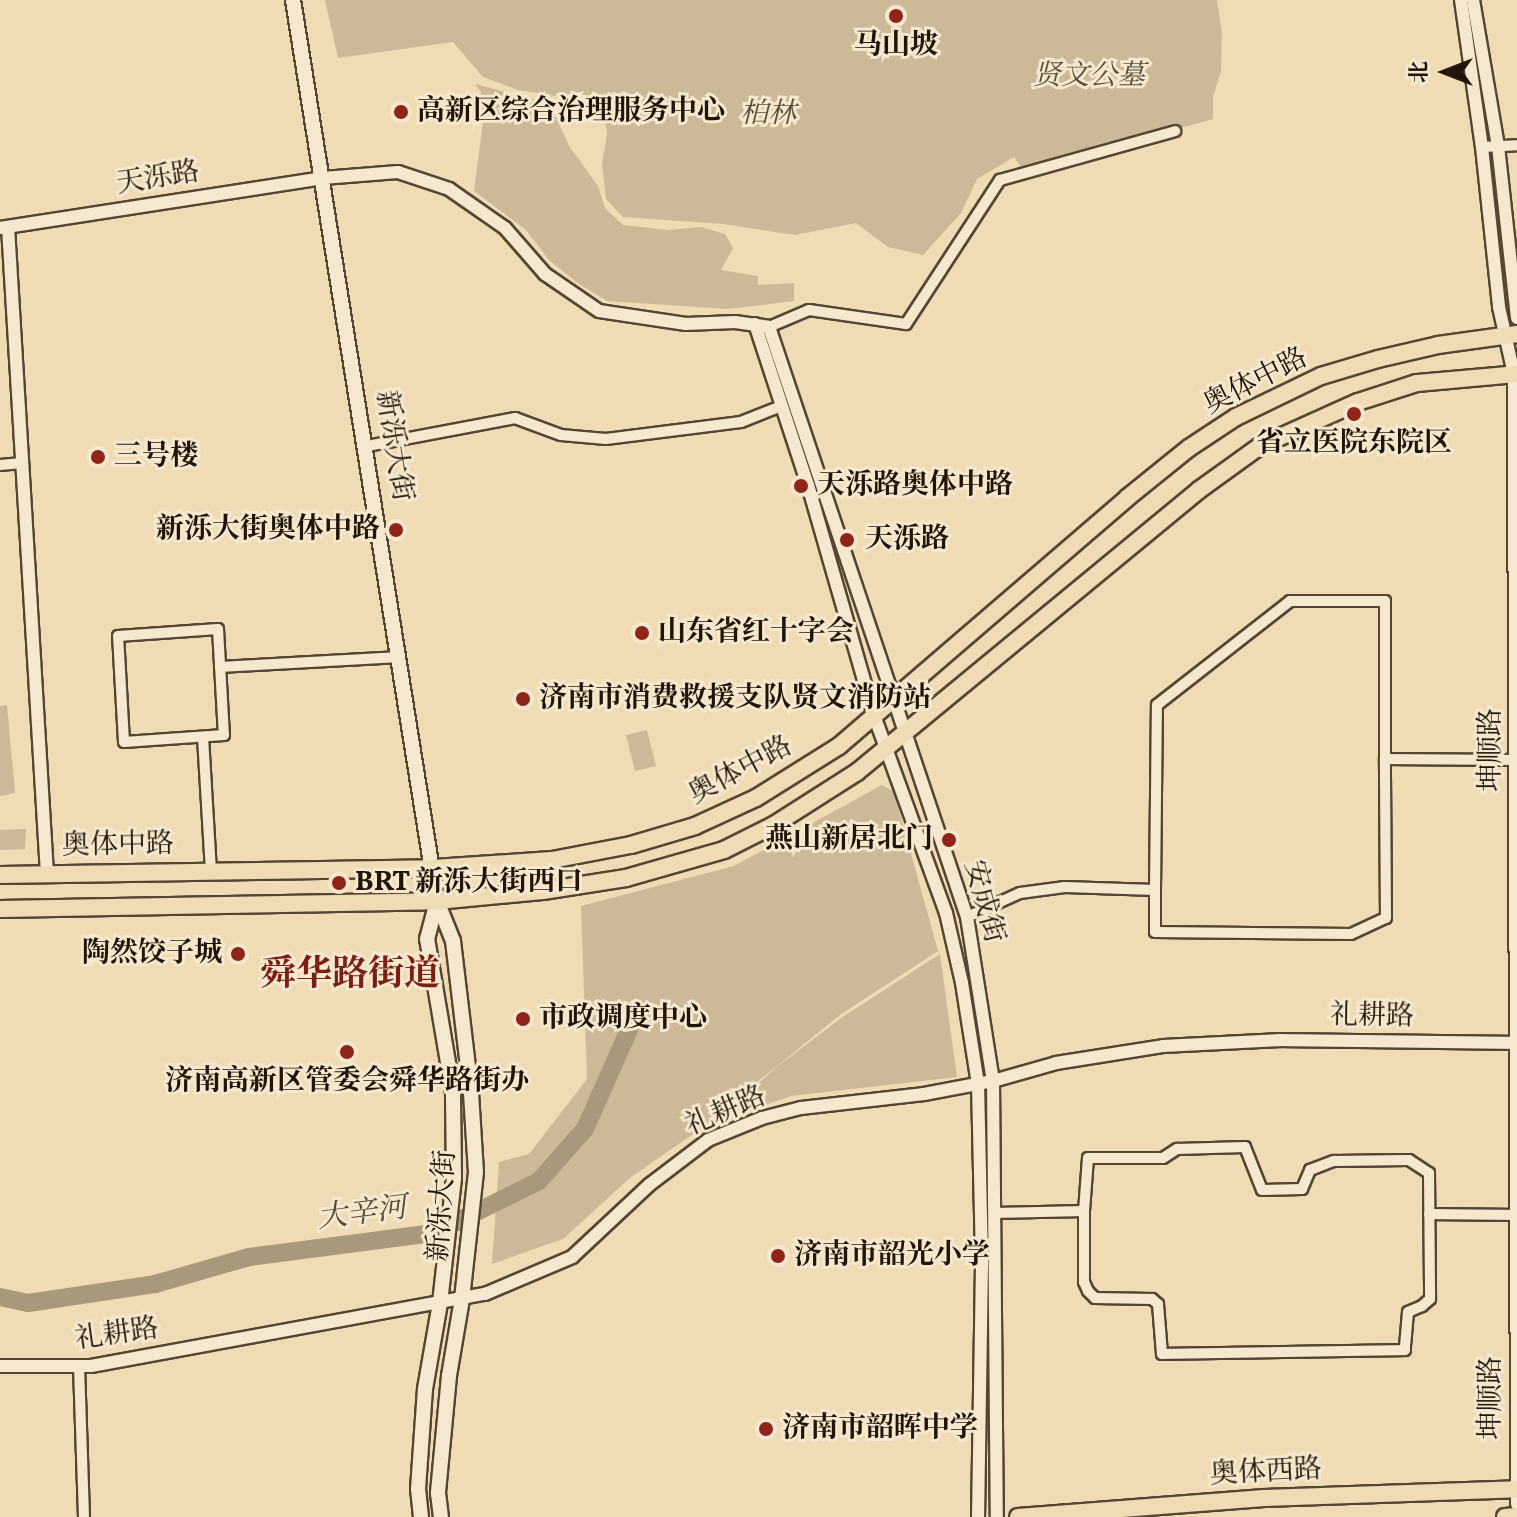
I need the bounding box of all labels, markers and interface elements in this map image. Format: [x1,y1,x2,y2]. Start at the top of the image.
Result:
marker: 马山坡 [887,7,905,25]
place label: 马山坡 [854,29,938,63]
north arrow [1405,32,1485,112]
park label: 贤文公墓 [1033,60,1145,94]
text: 北 [1405,61,1436,83]
place label: 高新区综合治理服务中心 [417,95,725,129]
park label: 柏林 [740,98,796,132]
marker: 高新区综合治理服务中心 [392,103,410,121]
street label: 天泺路 [114,156,202,202]
street label: 奥体中路 [1198,342,1314,422]
street label: 新泺大街 [368,388,418,504]
marker: 省立医院东院区 [1345,405,1363,423]
place label: 省立医院东院区 [1256,427,1452,461]
place label: 三号楼 [114,440,198,474]
marker: 三号楼 [89,448,107,466]
place label: 天泺路奥体中路 [817,469,1013,503]
marker: 天泺路奥体中路 [792,477,810,495]
place label: 新泺大街奥体中路 [156,513,380,547]
marker: 新泺大街奥体中路 [387,521,405,539]
place label: 天泺路 [865,523,949,557]
marker: 天泺路 [836,529,858,551]
place label: 山东省红十字会 [658,616,854,650]
marker: 山东省红十字会 [633,624,651,642]
place label: 济南市消费救援支队贤文消防站 [539,682,931,716]
marker: 济南市消费救援支队贤文消防站 [514,690,532,708]
street label: 坤顺路 [1475,708,1509,792]
street label: 奥体中路 [684,730,798,812]
place label: 燕山新居北门 [765,823,933,857]
street label: 奥体中路 [62,828,174,864]
marker: 燕山新居北门 [940,831,958,849]
street label: 安成街 [956,857,1010,947]
place label: BRT 新泺大街西口 [355,866,584,900]
marker: BRT 新泺大街西口 [330,874,348,892]
place label: 陶然饺子城 [82,937,222,971]
marker: 陶然饺子城 [229,945,247,963]
district label: 舜华路街道 [260,955,440,999]
street label: 礼耕路 [1330,999,1414,1035]
place label: 市政调度中心 [539,1002,707,1036]
marker: 市政调度中心 [514,1010,532,1028]
marker: 济南高新区管委会舜华路街办 [338,1043,356,1061]
place label: 济南高新区管委会舜华路街办 [165,1065,529,1099]
street label: 礼耕路 [681,1080,771,1144]
street label: 新泺大街 [422,1149,464,1263]
water label: 大辛河 [315,1191,409,1237]
place label: 济南市韶光小学 [794,1239,990,1273]
marker: 济南市韶光小学 [769,1247,787,1265]
street label: 礼耕路 [73,1313,161,1357]
street label: 坤顺路 [1475,1356,1509,1440]
place label: 济南市韶晖中学 [782,1412,978,1446]
marker: 济南市韶晖中学 [757,1420,775,1438]
street label: 奥体西路 [1209,1453,1323,1493]

